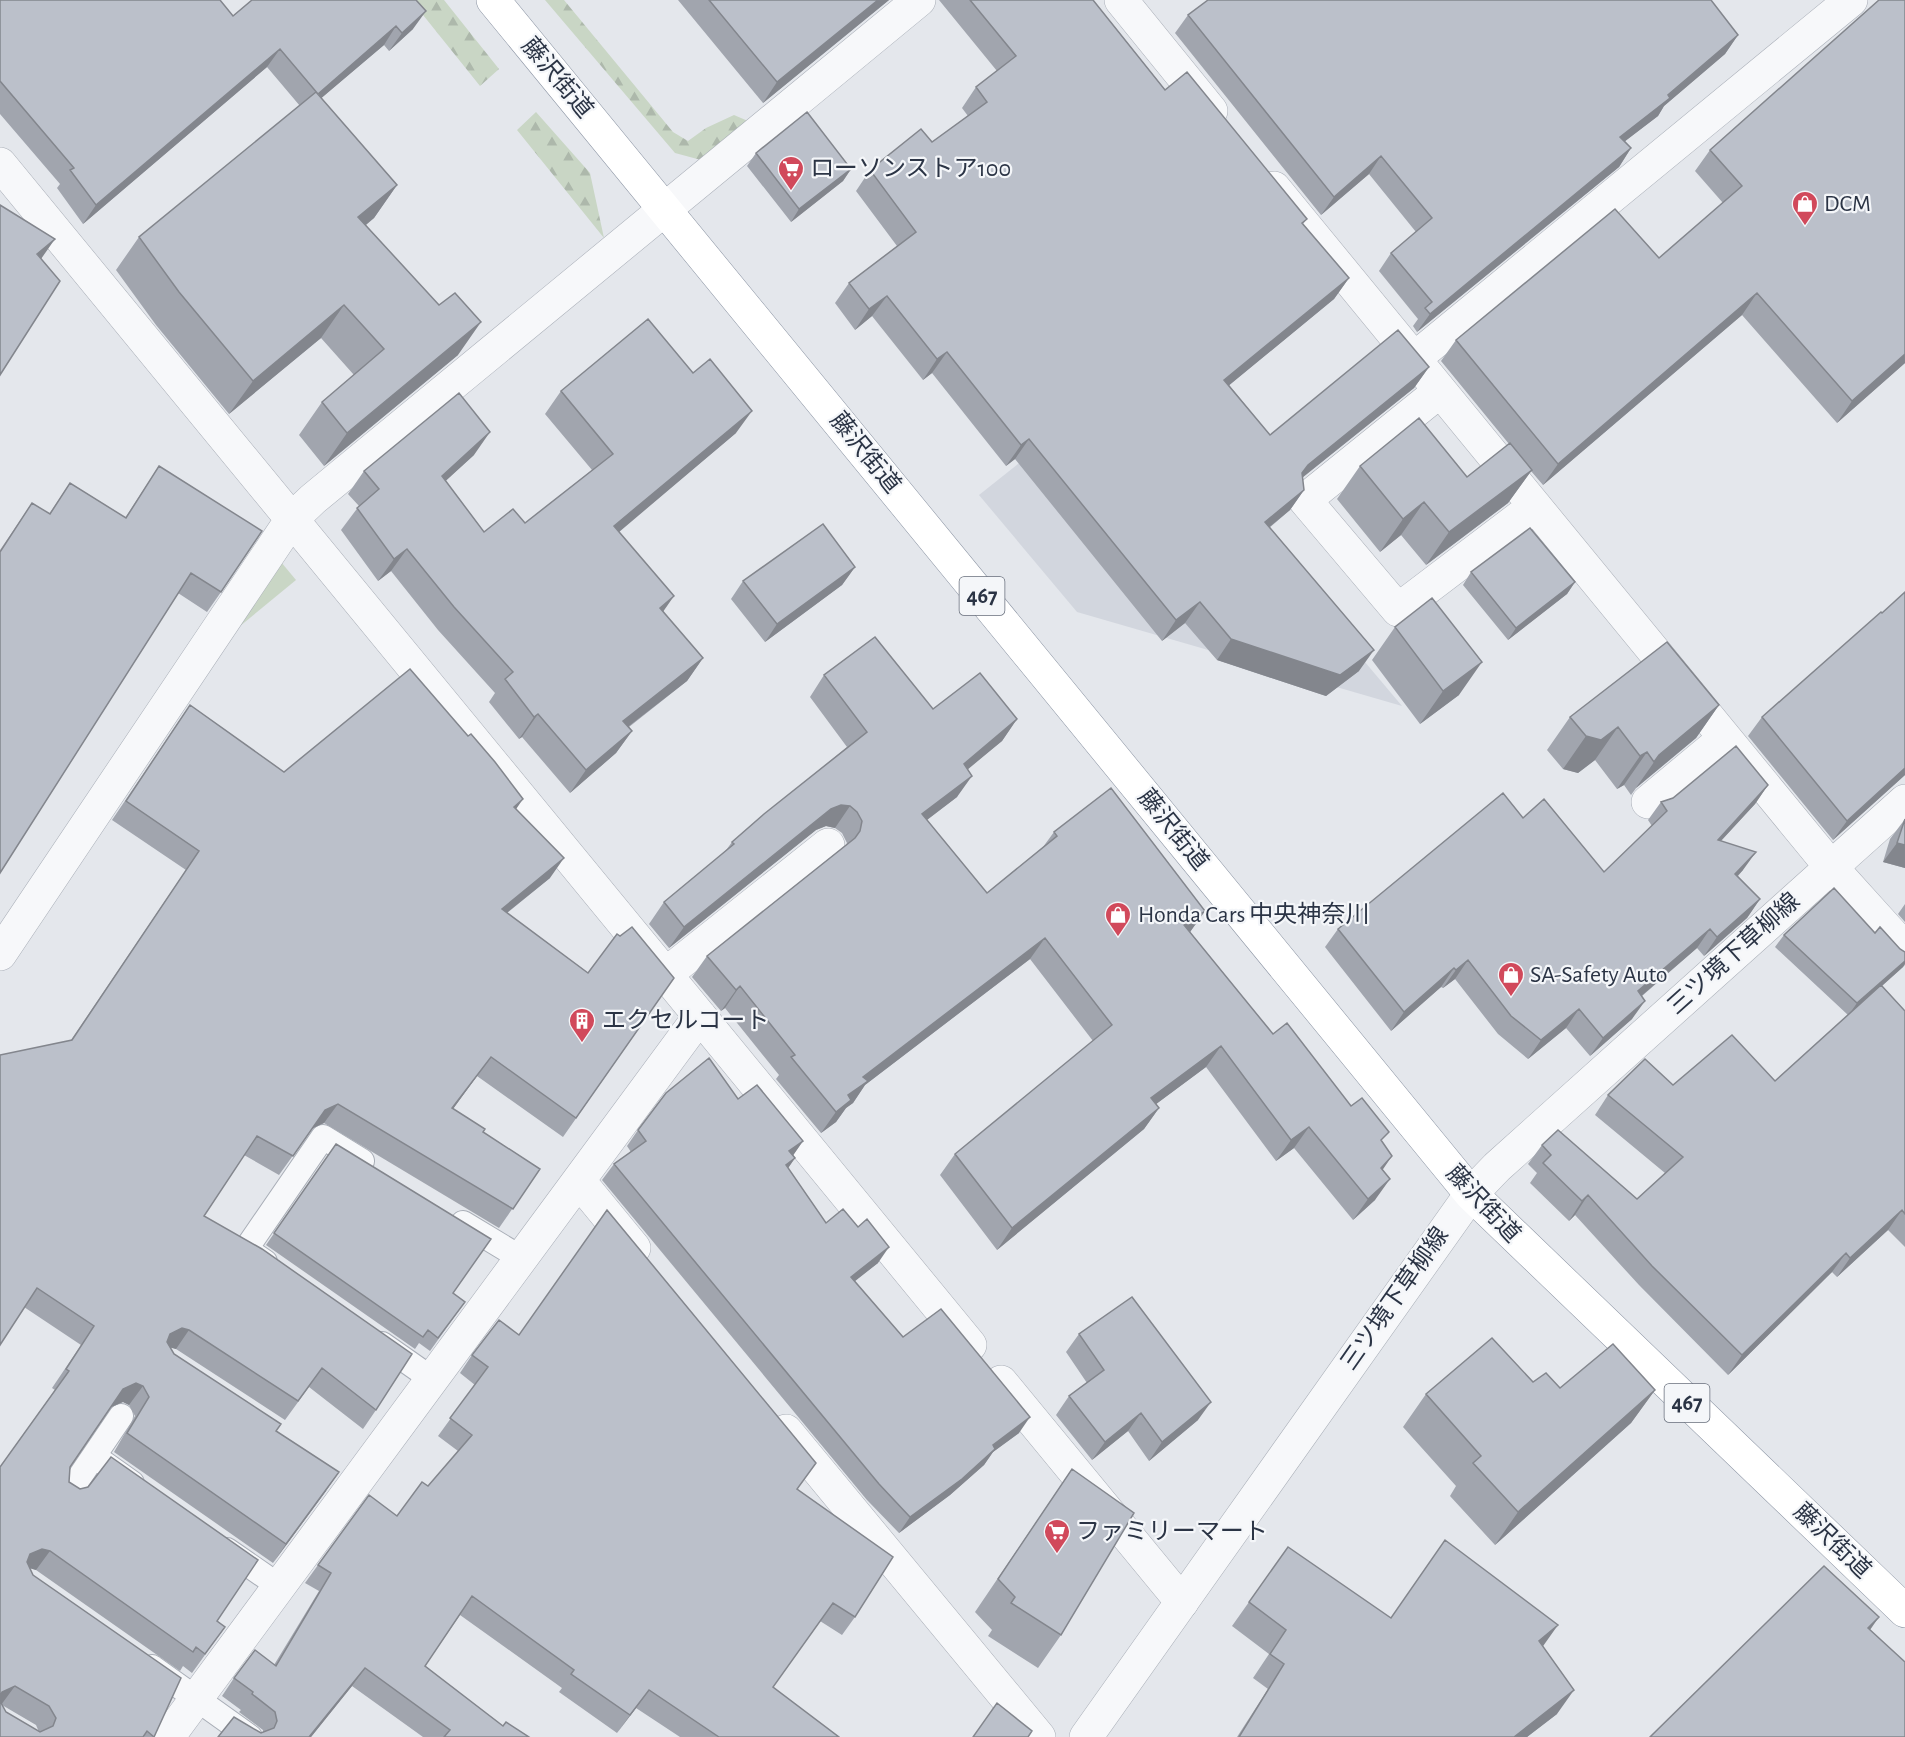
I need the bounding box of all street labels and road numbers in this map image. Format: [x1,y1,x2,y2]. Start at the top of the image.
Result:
street label: 藤沢街道 [517,32,599,122]
street label: 藤沢街道 [825,407,906,498]
road number: 467 [960,577,1004,615]
street label: 藤沢街道 [1133,784,1214,875]
street label: 三ツ境下草柳線 [1662,887,1804,1019]
street label: 藤沢街道 [1441,1159,1526,1247]
street label: 三ツ境下草柳線 [1335,1222,1453,1375]
road number: 467 [1664,1384,1710,1422]
street label: 藤沢街道 [1789,1498,1876,1583]

